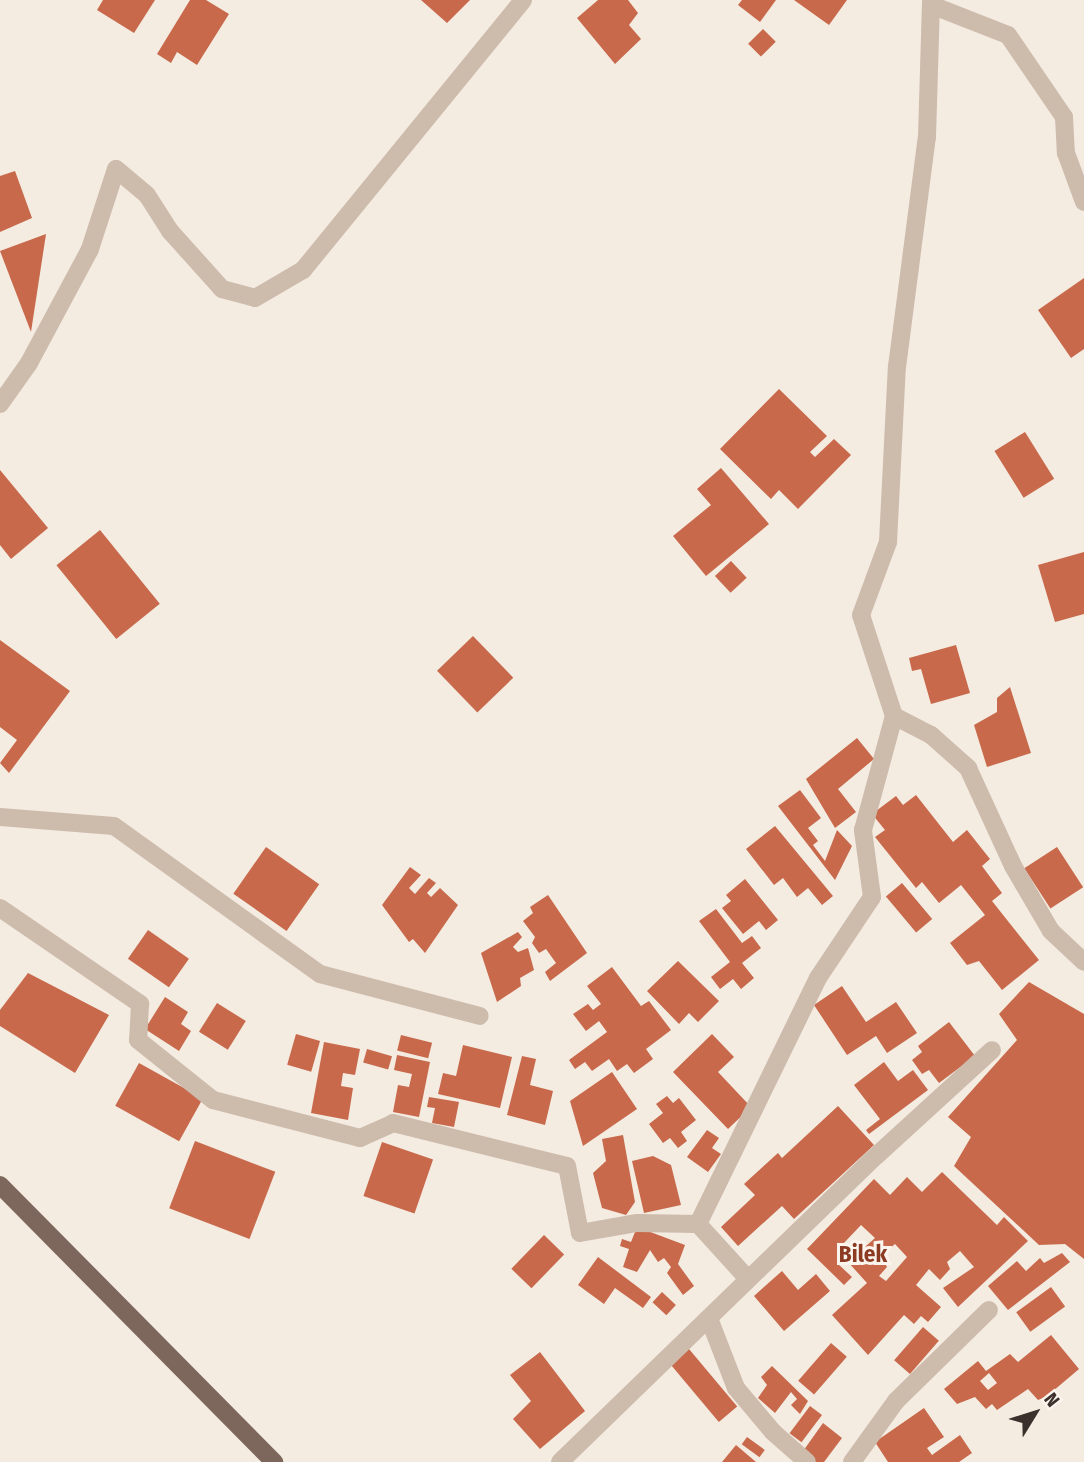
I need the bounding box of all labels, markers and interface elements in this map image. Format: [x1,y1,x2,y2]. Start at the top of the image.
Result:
district label: Bilek [839,1240,887,1268]
north arrow [1000,1378,1070,1448]
text: N [1039,1388,1065,1411]

